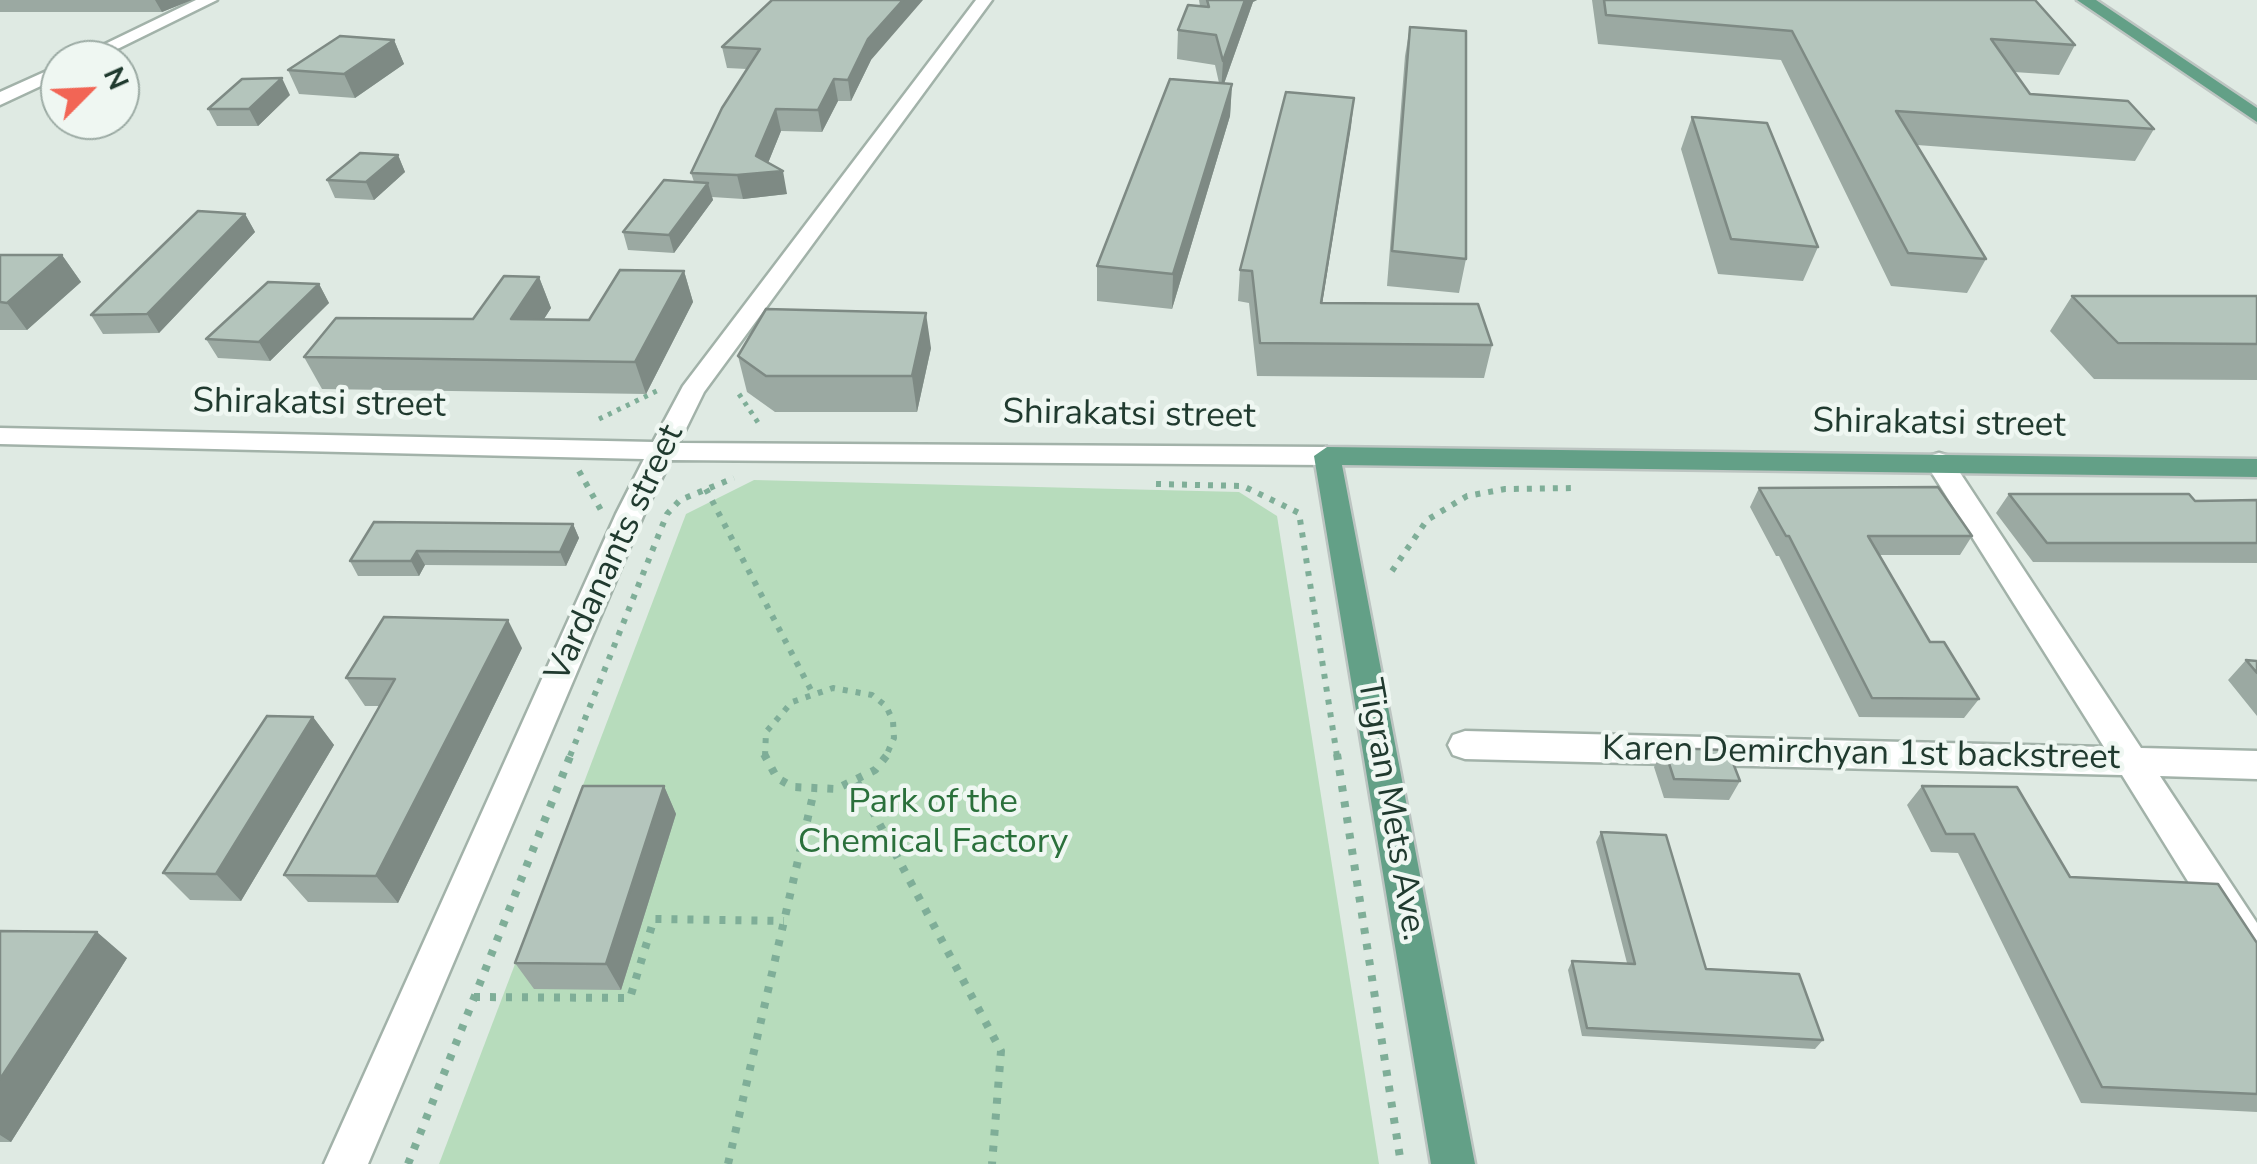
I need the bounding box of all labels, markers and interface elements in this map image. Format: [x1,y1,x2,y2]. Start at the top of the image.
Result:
north arrow [40,40,140,140]
text: N [94,61,137,96]
street label: Shirakatsi street [192,382,446,428]
street label: Shirakatsi street [1002,393,1256,439]
street label: Shirakatsi street [1812,402,2066,448]
street label: Vardanants street [538,419,694,689]
street label: Tigran Mets Ave. [1346,676,1434,944]
street label: Karen Demirchyan 1st backstreet [1602,729,2120,781]
park label: Park of the Chemical Factory [798,783,1068,865]

